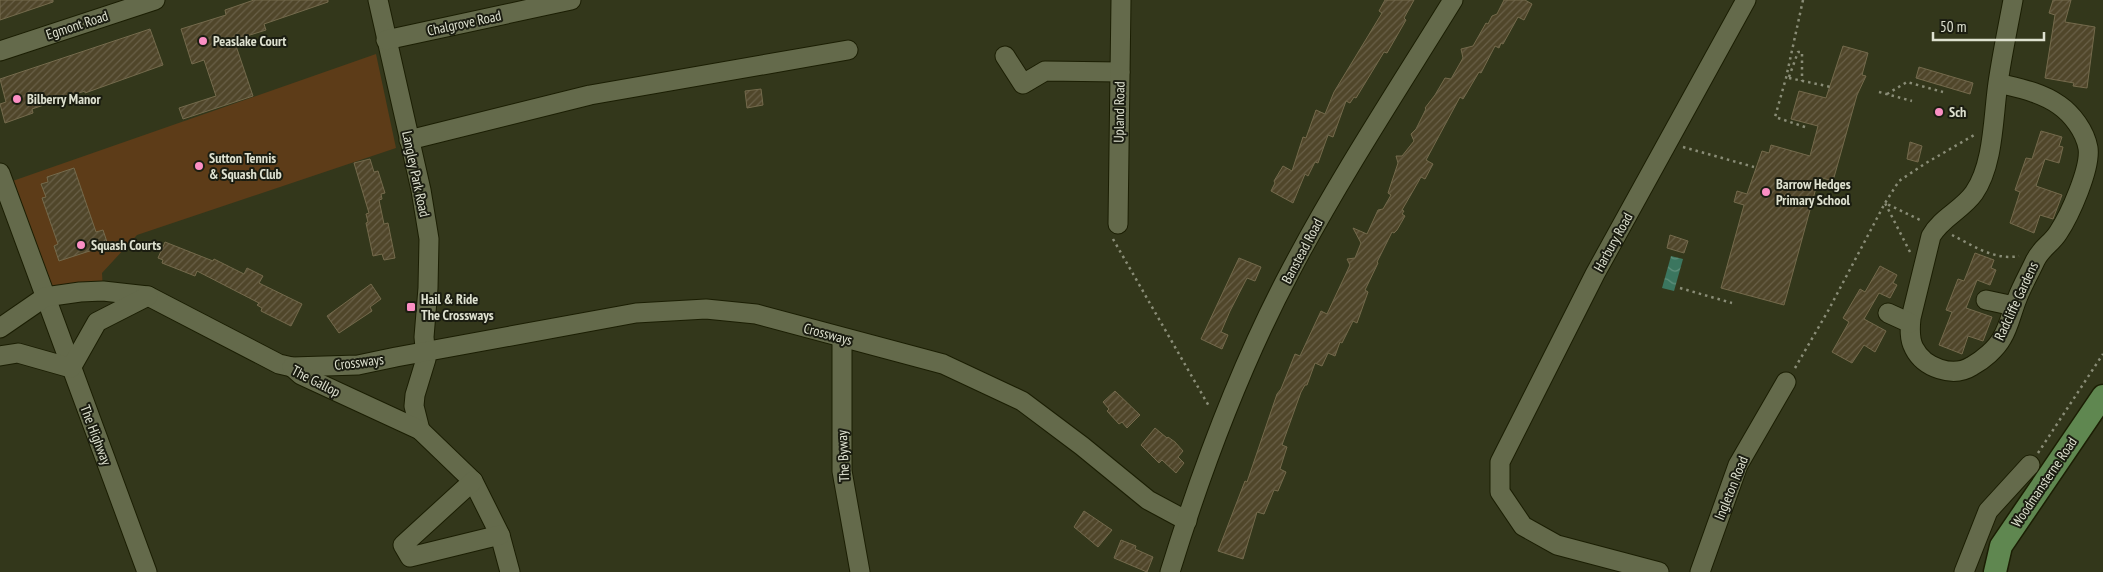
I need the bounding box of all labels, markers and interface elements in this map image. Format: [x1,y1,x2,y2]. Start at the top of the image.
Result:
street label: Chalgrove Road [425,6,503,40]
street label: Egmont Road [44,7,110,43]
scale bar [1933,10,2044,42]
text: 50 m [1940,17,1966,36]
place label: Peaslake Court [213,32,286,50]
marker: Peaslake Court [197,35,209,47]
street label: Upland Road [1109,81,1129,143]
place label: Bilberry Manor [27,90,101,108]
marker: Bilberry Manor [11,93,23,105]
place label: Sch [1949,103,1966,121]
marker: Sch [1933,106,1945,118]
street label: Langley Park Road [398,129,434,219]
place label: Sutton Tennis & Squash Club [209,149,282,183]
marker: Sutton Tennis & Squash Club [193,160,205,172]
place label: Barrow Hedges Primary School [1776,175,1851,209]
marker: Barrow Hedges Primary School [1760,186,1772,198]
street label: Harbury Road [1589,209,1637,275]
street label: Banstead Road [1277,215,1327,287]
place label: Squash Courts [91,236,161,254]
marker: Squash Courts [75,239,87,251]
street label: Radcliffe Gardens [1990,259,2042,343]
place label: Hail & Ride The Crossways [421,290,494,324]
marker: Hail & Ride The Crossways [405,301,417,313]
street label: Crossways [802,319,854,349]
street label: Crossways [333,350,385,374]
street label: The Gallop [289,361,343,401]
street label: The Highway [76,402,116,468]
street label: The Byway [833,429,853,483]
street label: Woodmansterne Road [2007,434,2081,530]
street label: Ingleton Road [1710,453,1752,523]

